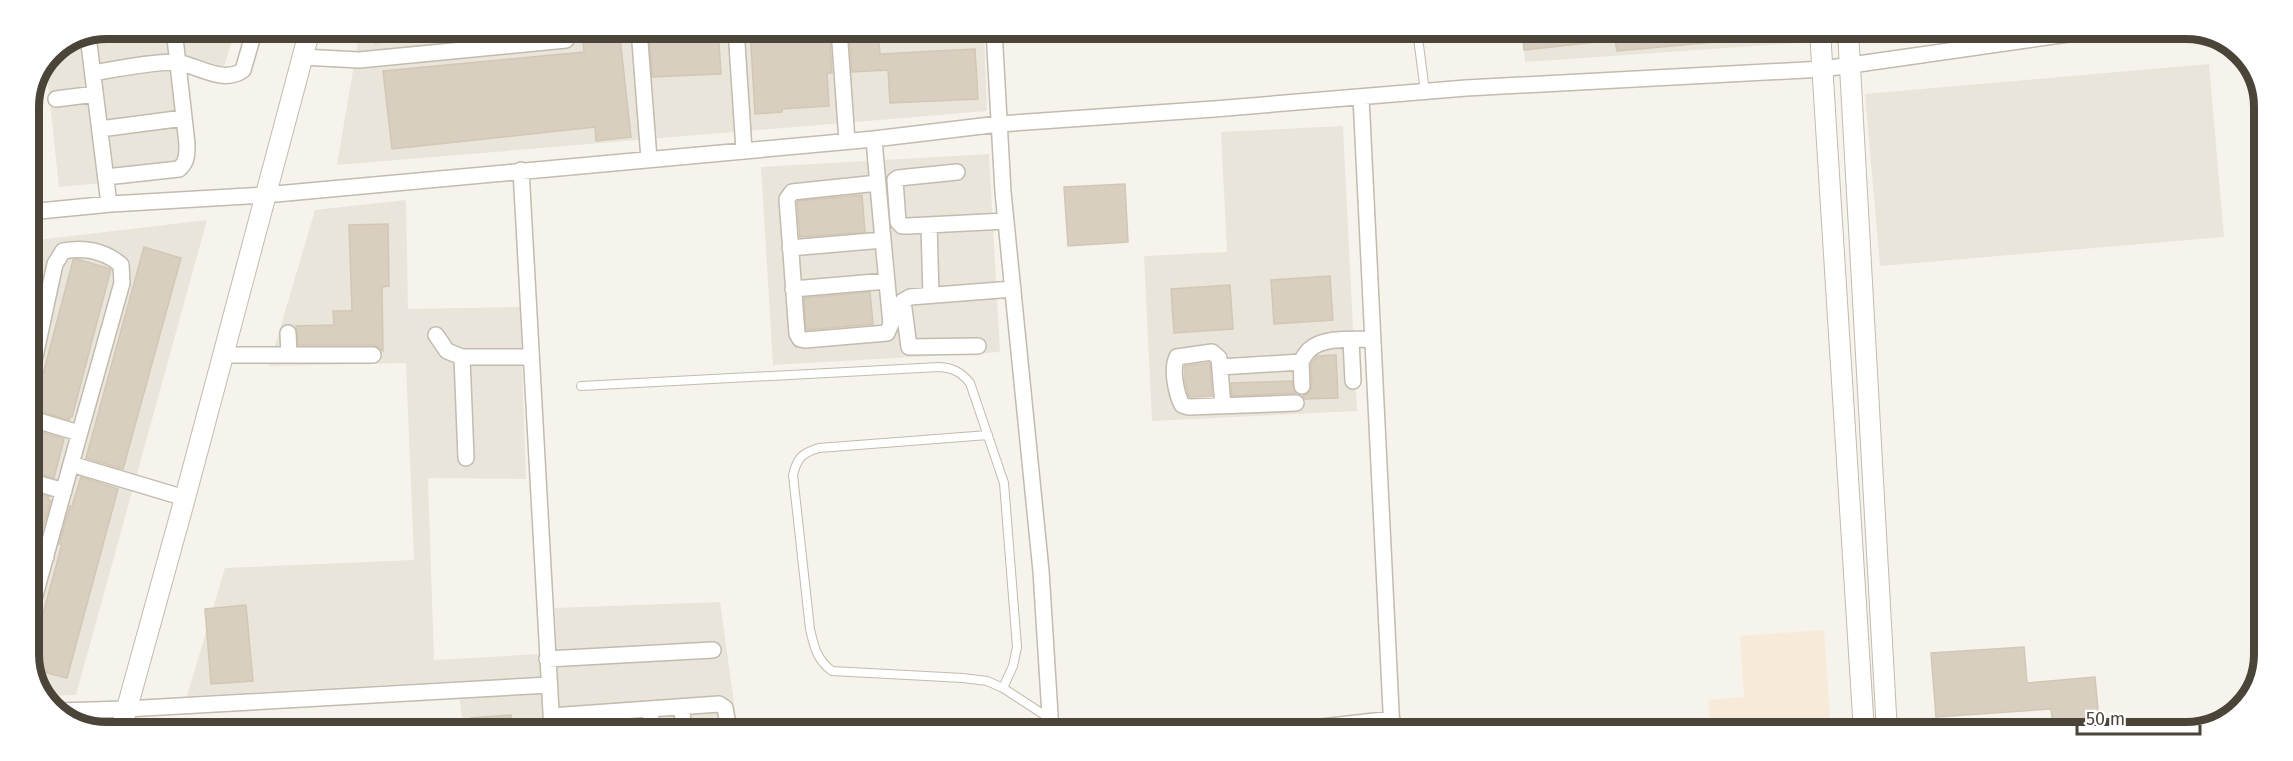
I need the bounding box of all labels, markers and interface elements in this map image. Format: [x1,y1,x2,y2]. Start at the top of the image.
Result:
scale bar [2077,698,2200,736]
text: 50 m [2086,708,2125,730]

